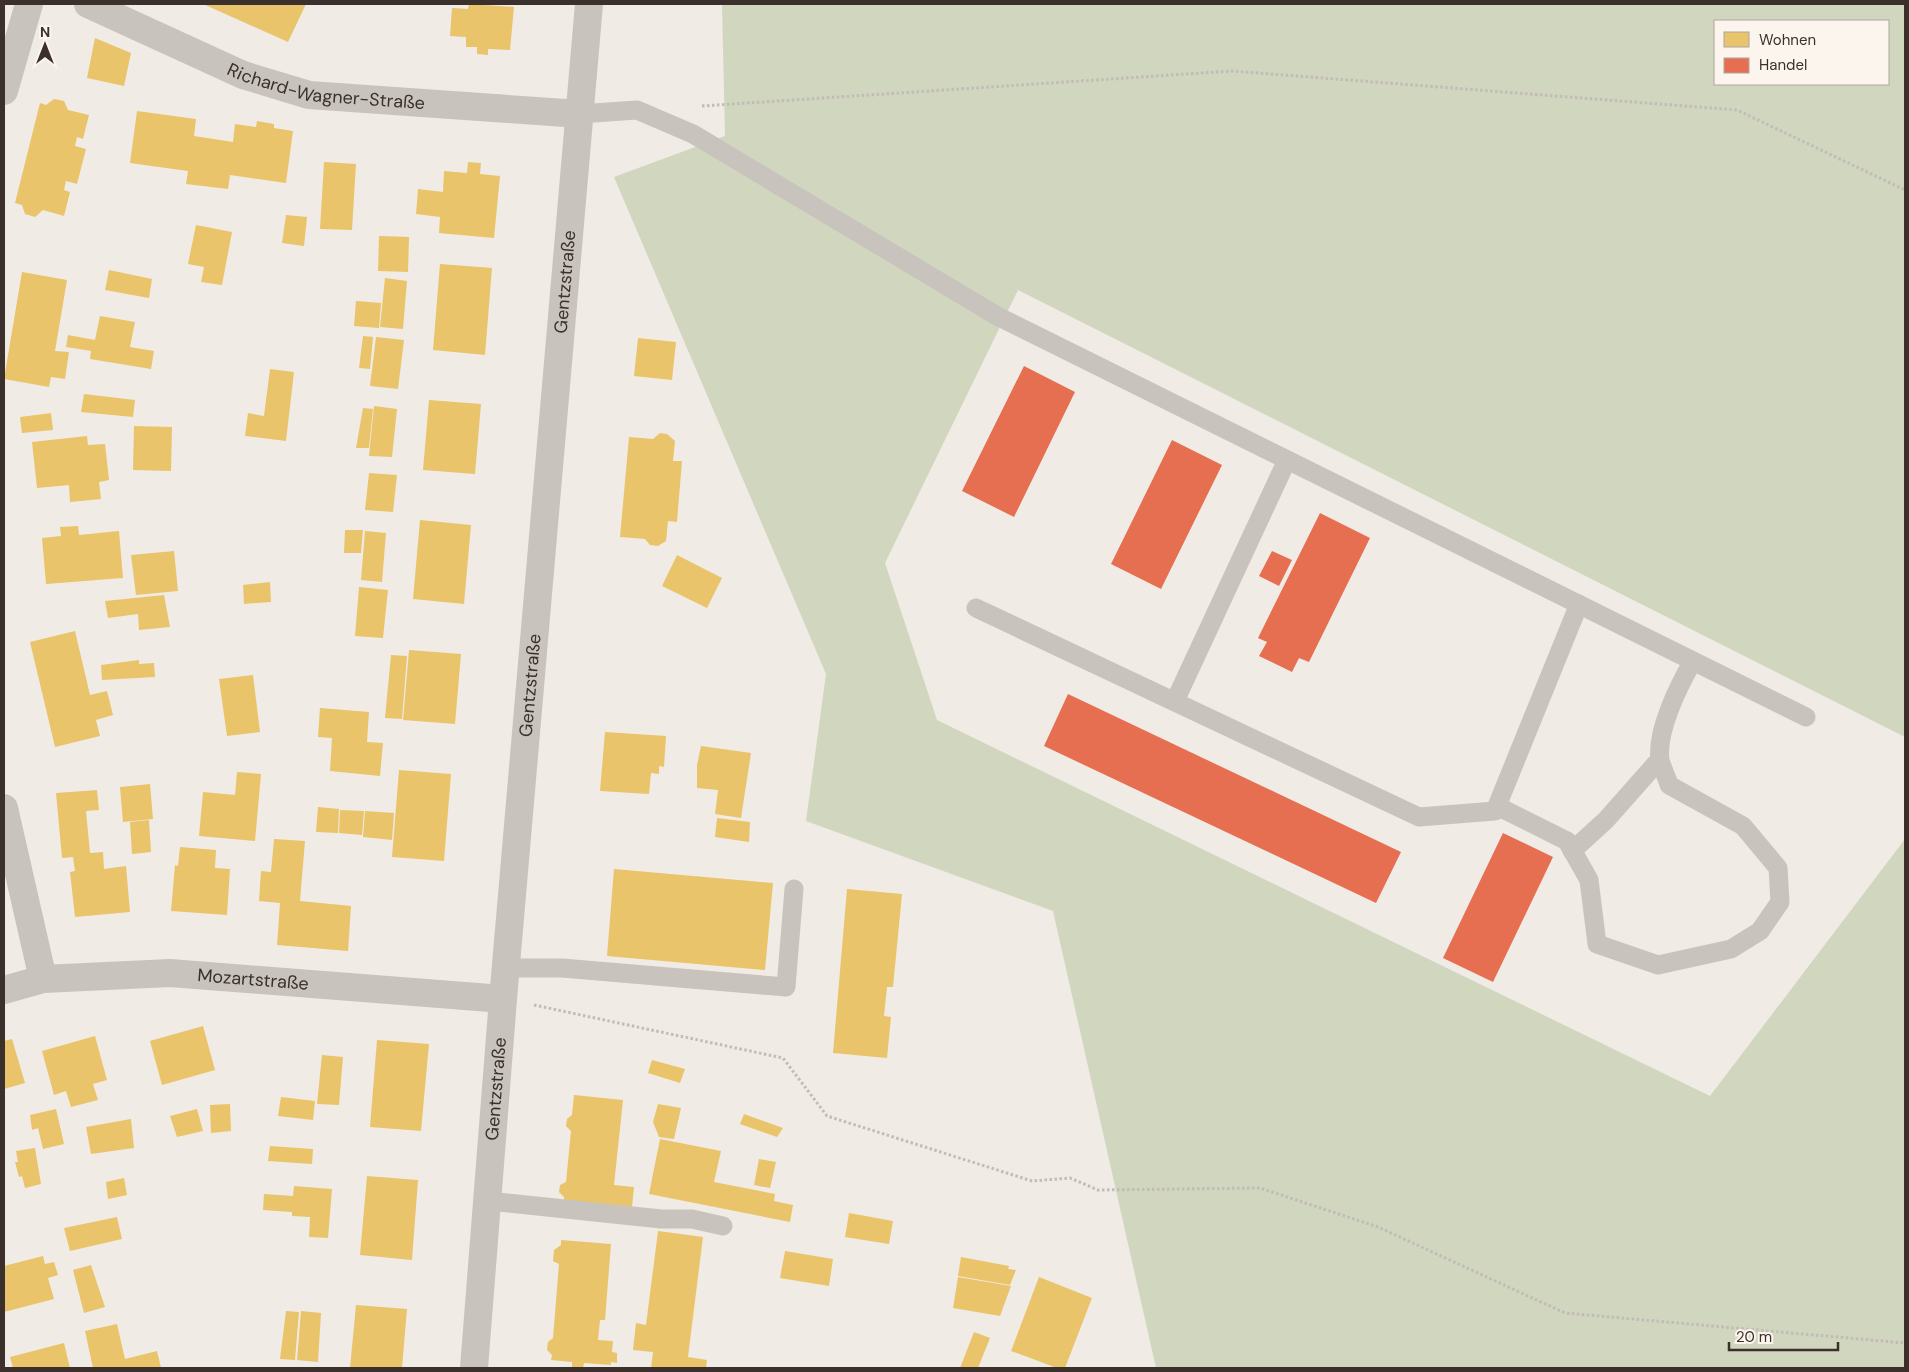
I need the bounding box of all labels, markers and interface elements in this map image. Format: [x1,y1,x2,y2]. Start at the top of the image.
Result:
north arrow [20,20,70,70]
legend [1714,20,1889,85]
text: N [40,23,50,41]
text: Wohnen [1759,30,1816,50]
text: Handel [1759,55,1807,75]
street label: Richard-Wagner-Straße [223,57,426,115]
street label: Gentzstraße [549,229,581,334]
street label: Gentzstraße [514,633,547,738]
street label: Mozartstraße [196,963,310,996]
street label: Gentzstraße [480,1036,512,1141]
scale bar [1729,1320,1838,1352]
text: 20 m [1736,1327,1772,1347]

